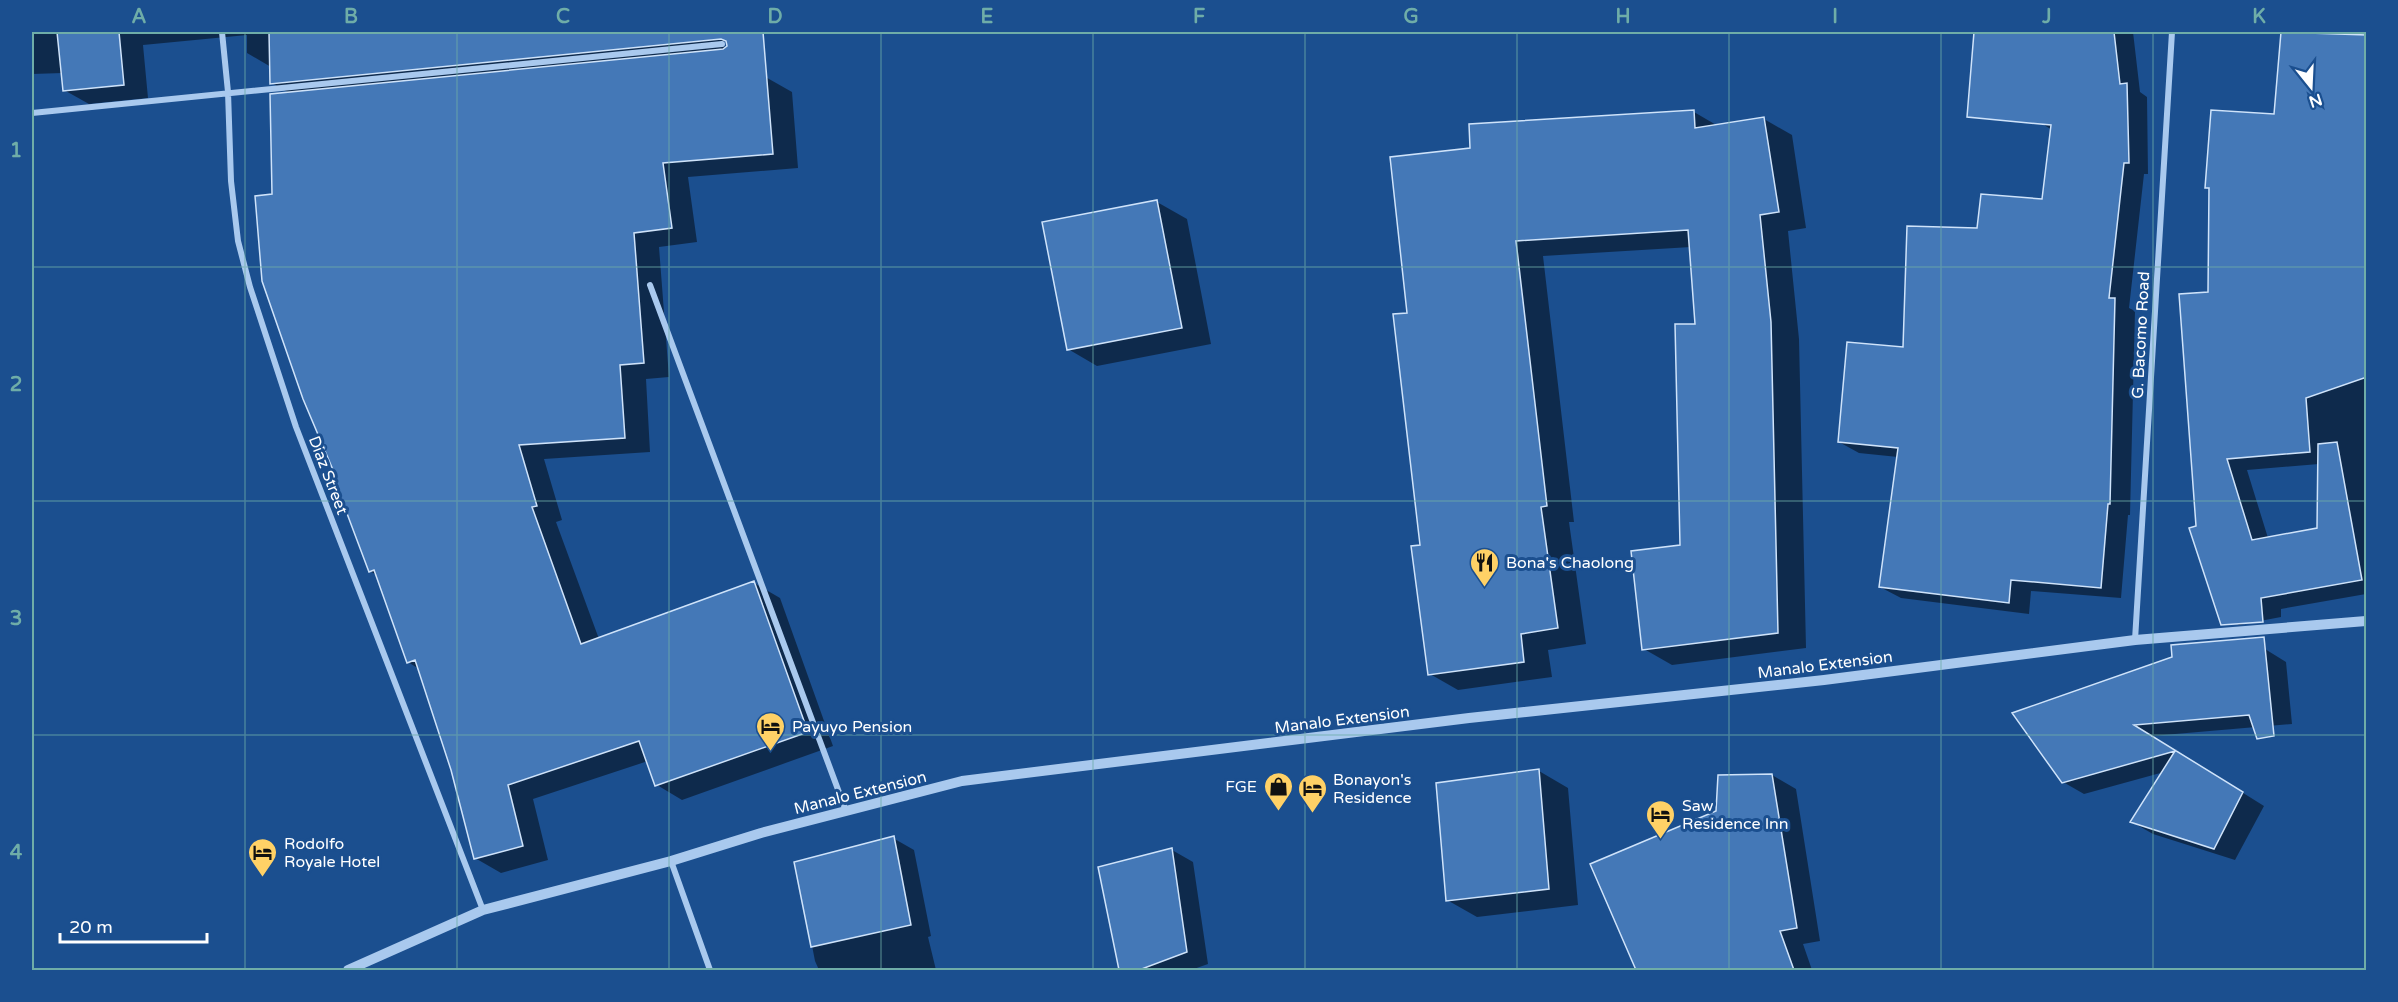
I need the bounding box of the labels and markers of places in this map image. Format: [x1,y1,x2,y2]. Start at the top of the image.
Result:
restaurant icon: Bona's Chaolong [1469,546,1501,588]
place label: Bona's Chaolong [1506,553,1634,573]
hotel icon: Payuyo Pension [755,710,787,752]
place label: Payuyo Pension [792,717,912,737]
shop icon: FGE [1262,770,1294,812]
place label: Bonayon's Residence [1333,770,1412,808]
hotel icon: Bonayon's Residence [1296,772,1328,814]
place label: FGE [1225,777,1257,797]
place label: Saw Residence Inn [1682,796,1789,834]
hotel icon: Saw Residence Inn [1645,798,1677,840]
place label: Rodolfo Royale Hotel [284,834,380,872]
hotel icon: Rodolfo Royale Hotel [247,836,279,878]

